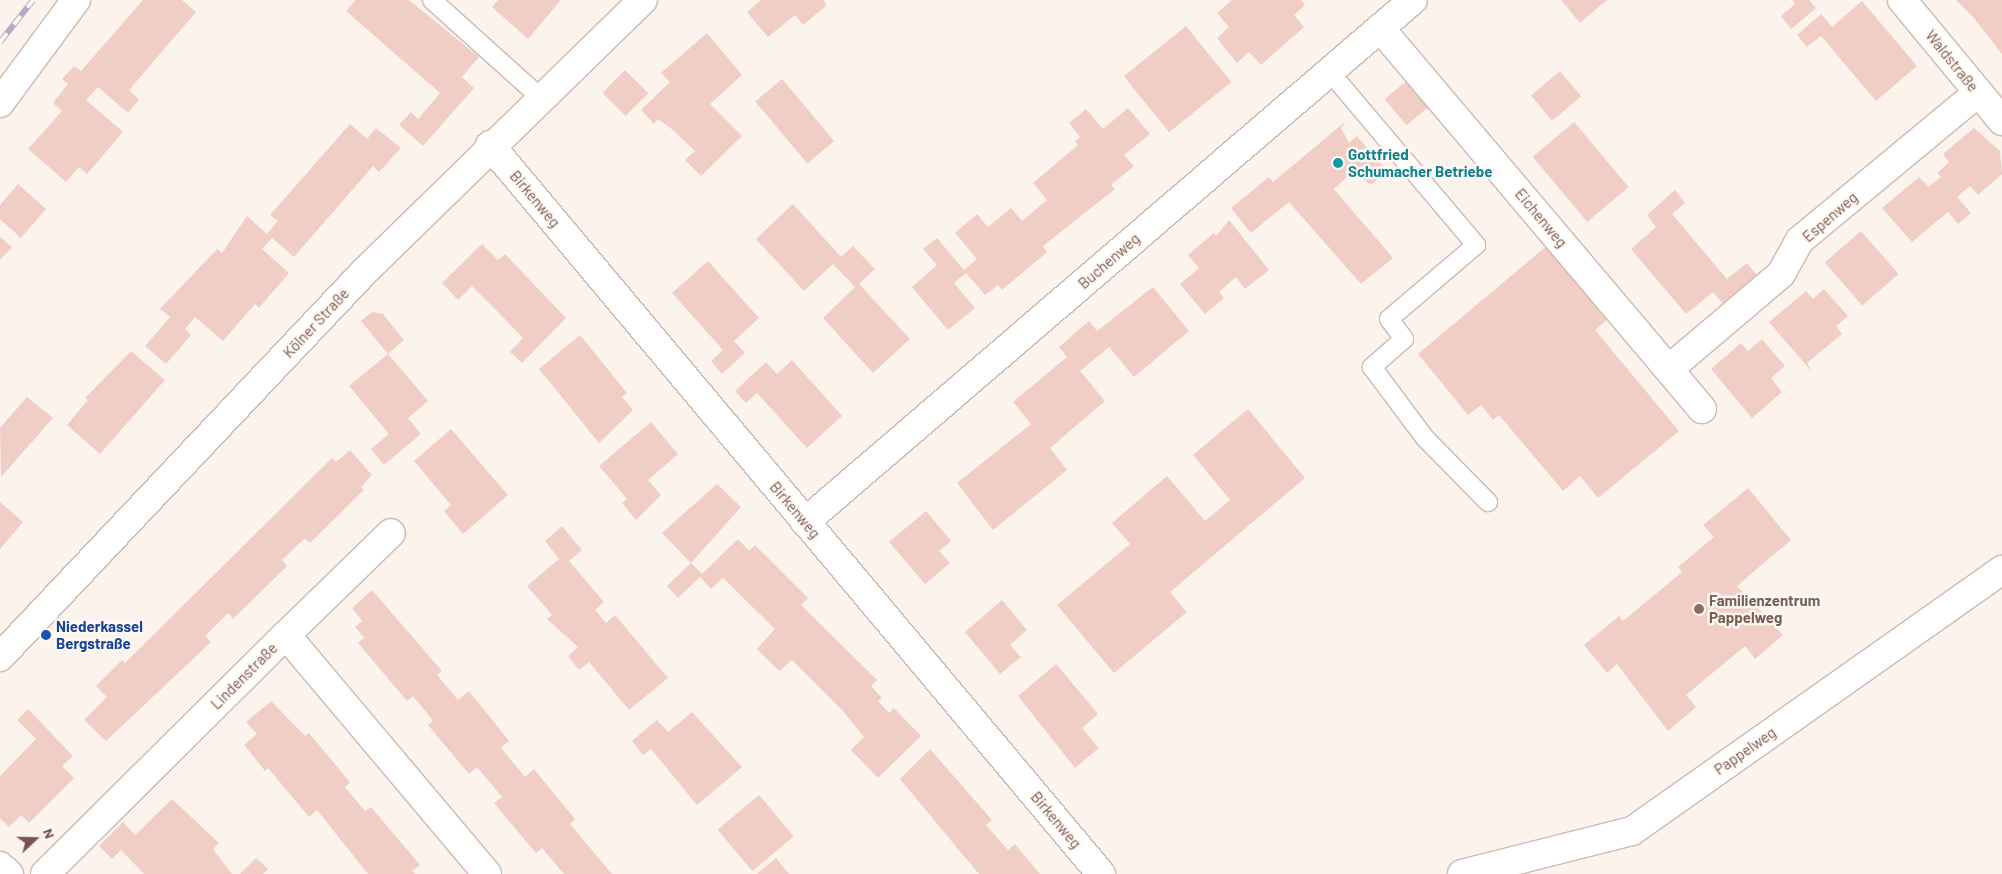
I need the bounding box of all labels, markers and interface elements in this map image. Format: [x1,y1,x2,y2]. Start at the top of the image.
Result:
street label: Waldstraße [1922,27,1982,95]
place label: Gottfried Schumacher Betriebe [1348,145,1492,180]
marker: Gottfried Schumacher Betriebe [1332,157,1344,169]
street label: Birkenweg [506,167,564,231]
street label: Eichenweg [1511,185,1571,251]
street label: Espenweg [1799,188,1861,246]
street label: Buchenweg [1075,229,1143,293]
street label: Kölner Straße [279,284,353,362]
street label: Birkenweg [766,478,824,542]
place label: Familienzentrum Pappelweg [1709,591,1820,626]
marker: Familienzentrum Pappelweg [1693,603,1705,615]
place label: Niederkassel Bergstraße [56,617,143,652]
marker: Niederkassel Bergstraße [40,629,52,641]
street label: Lindenstraße [207,639,281,713]
street label: Pappelweg [1711,723,1779,779]
street label: Birkenweg [1027,788,1085,852]
north arrow [10,814,60,864]
text: N [40,826,59,841]

